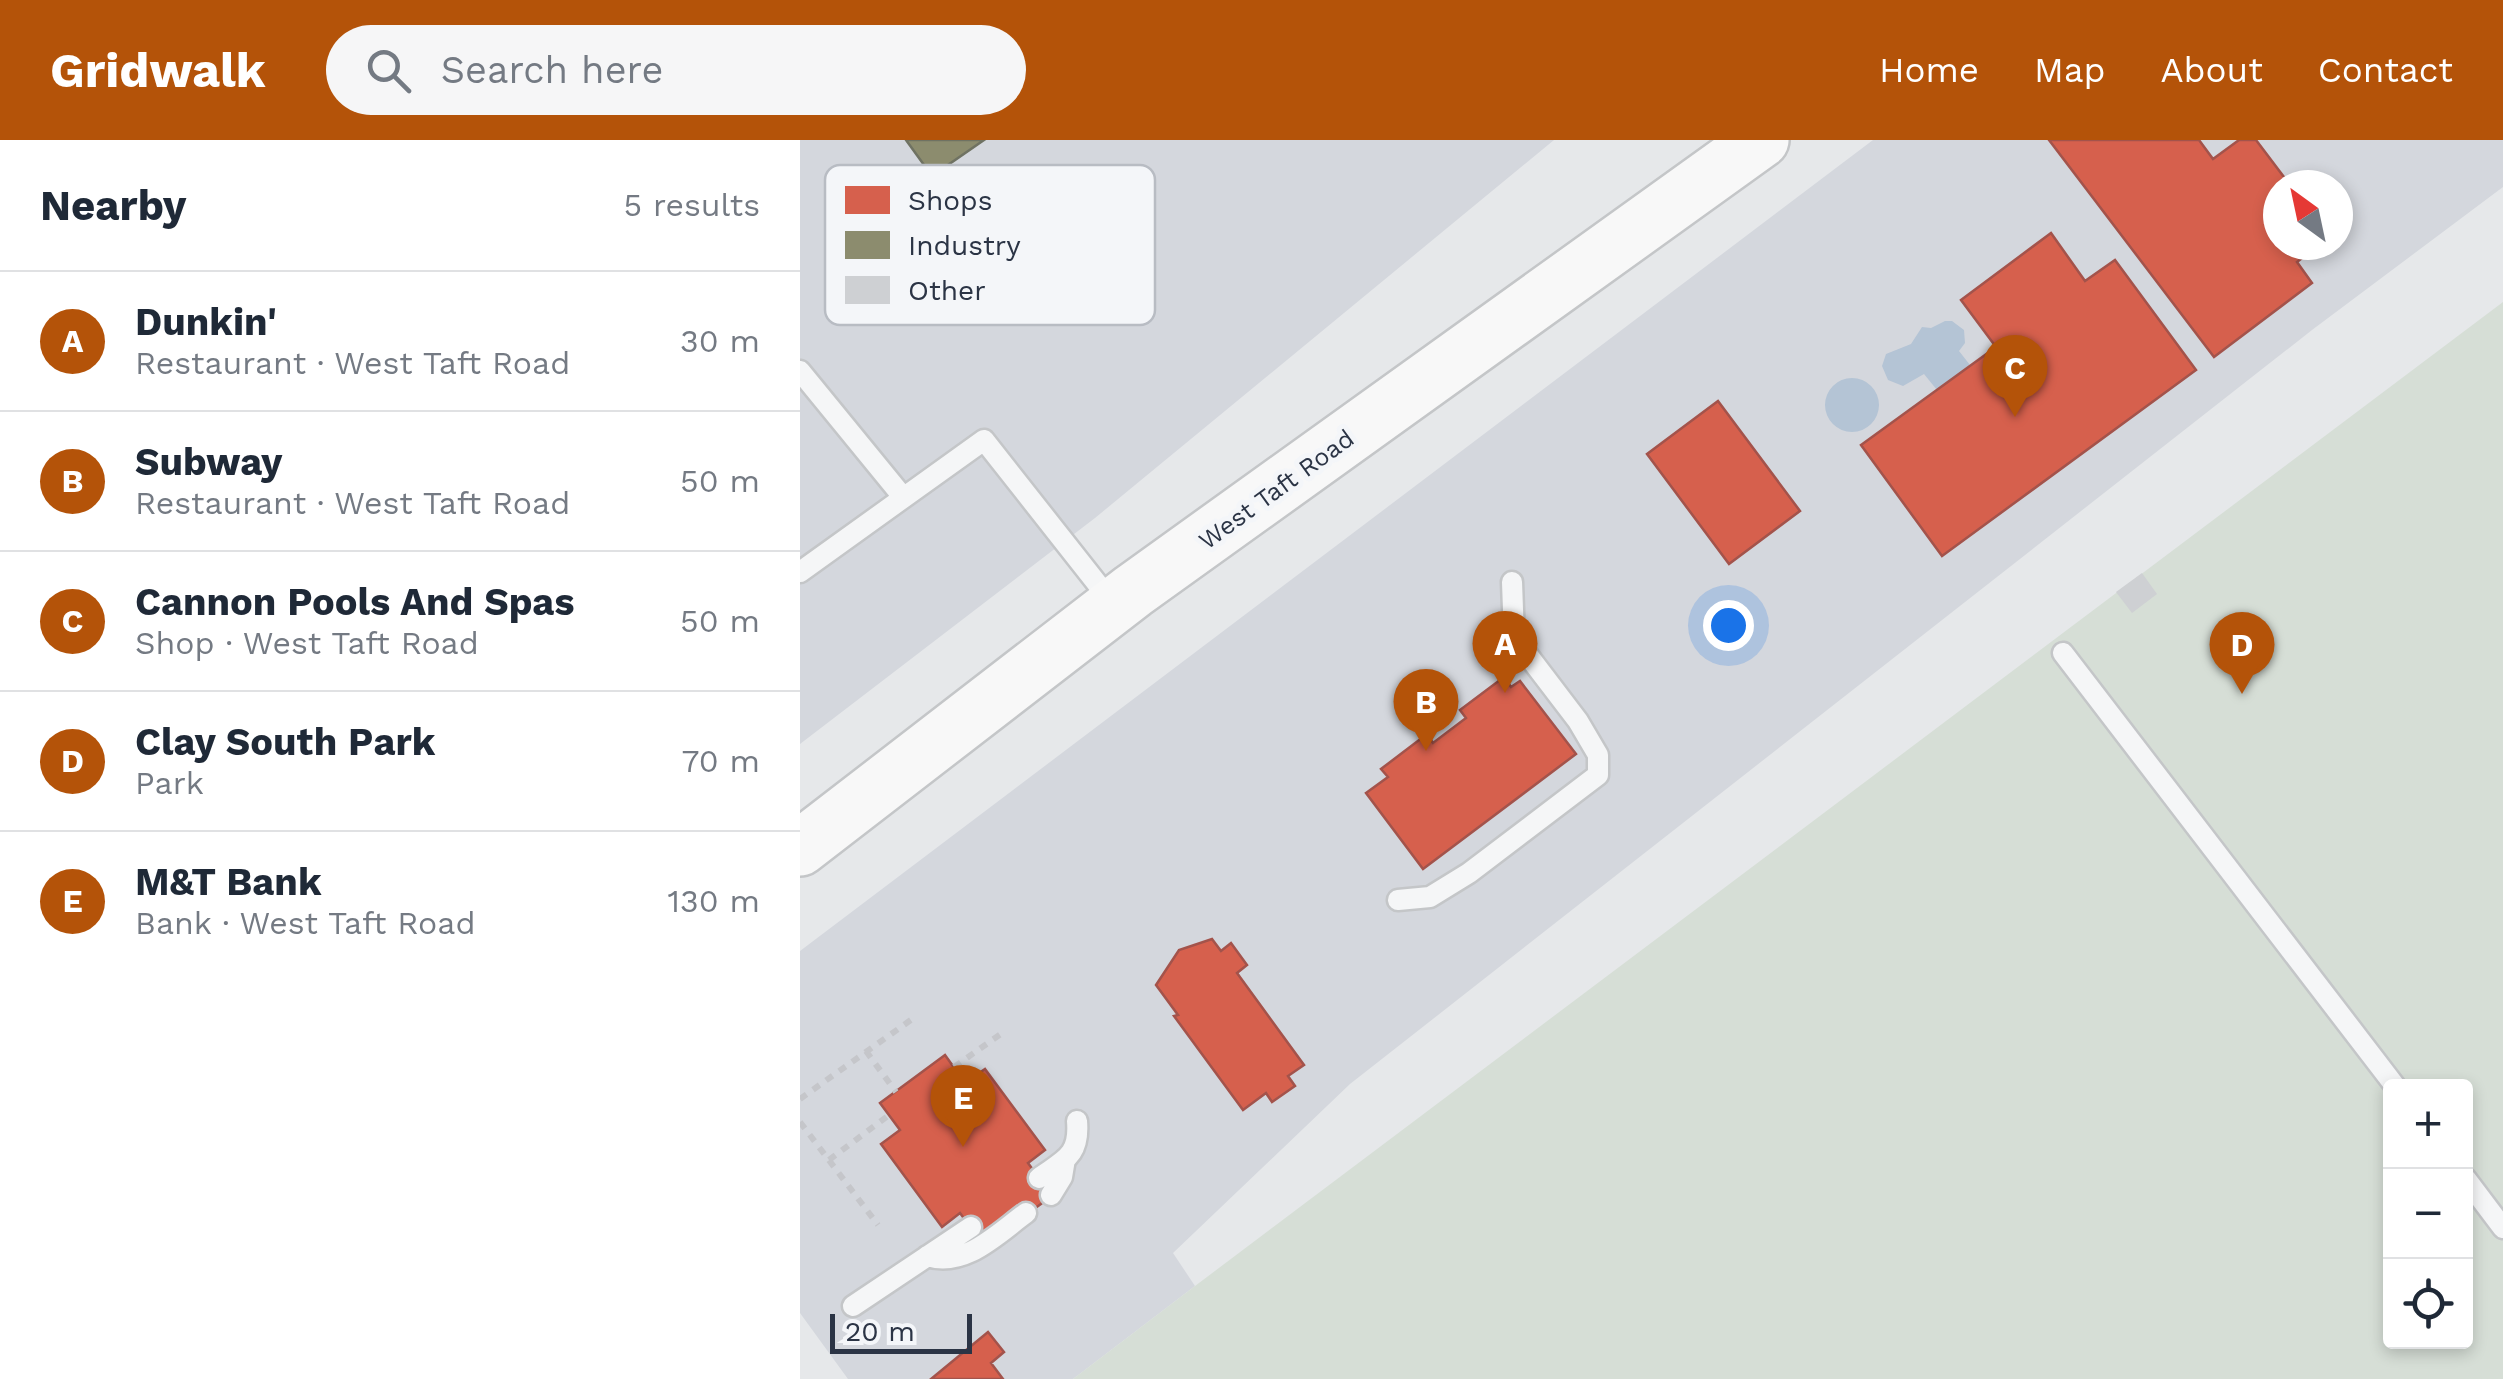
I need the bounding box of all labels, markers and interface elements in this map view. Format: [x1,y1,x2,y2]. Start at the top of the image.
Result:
search box [326,25,1026,115]
text: Gridwalk [50,42,266,99]
icon: search [361,43,416,98]
text: Search here [441,48,663,92]
text: Home [1879,49,1979,91]
text: Map [2034,49,2106,91]
text: About [2161,49,2263,91]
text: Contact [2318,49,2453,91]
legend [825,165,1155,325]
north arrow [2263,170,2353,260]
text: Nearby [40,181,187,230]
text: Shops [908,184,992,217]
text: 5 results [623,186,760,224]
text: Industry [908,229,1021,262]
text: Other [908,274,986,307]
text: Dunkin' [135,300,277,344]
text: A [62,322,83,360]
text: 30 m [680,322,760,360]
pin: C [1982,334,2048,417]
text: Restaurant · West Taft Road [135,344,570,382]
street label: West Taft Road [1193,424,1359,555]
text: Subway [135,440,282,484]
text: B [62,462,83,500]
text: 50 m [680,462,760,500]
text: Restaurant · West Taft Road [135,484,570,522]
text: Cannon Pools And Spas [135,580,575,624]
your location [1703,600,1754,651]
text: C [62,602,83,640]
text: 50 m [680,602,760,640]
pin: A [1472,610,1538,693]
pin: D [2210,612,2274,694]
text: Shop · West Taft Road [135,624,479,662]
pin: B [1394,668,1458,751]
text: Clay South Park [135,720,435,764]
text: D [61,742,84,780]
text: 70 m [681,742,760,780]
text: Park [135,764,204,802]
text: M&T Bank [135,860,322,904]
text: E [62,882,83,920]
text: 130 m [668,882,760,920]
text: Bank · West Taft Road [135,904,475,942]
pin: E [930,1064,996,1147]
map controls [2383,1079,2473,1349]
button: + [2383,1079,2473,1169]
button: − [2383,1169,2473,1259]
button: locate [2383,1259,2473,1349]
scale bar [830,1309,972,1354]
text: 20 m [845,1315,915,1348]

